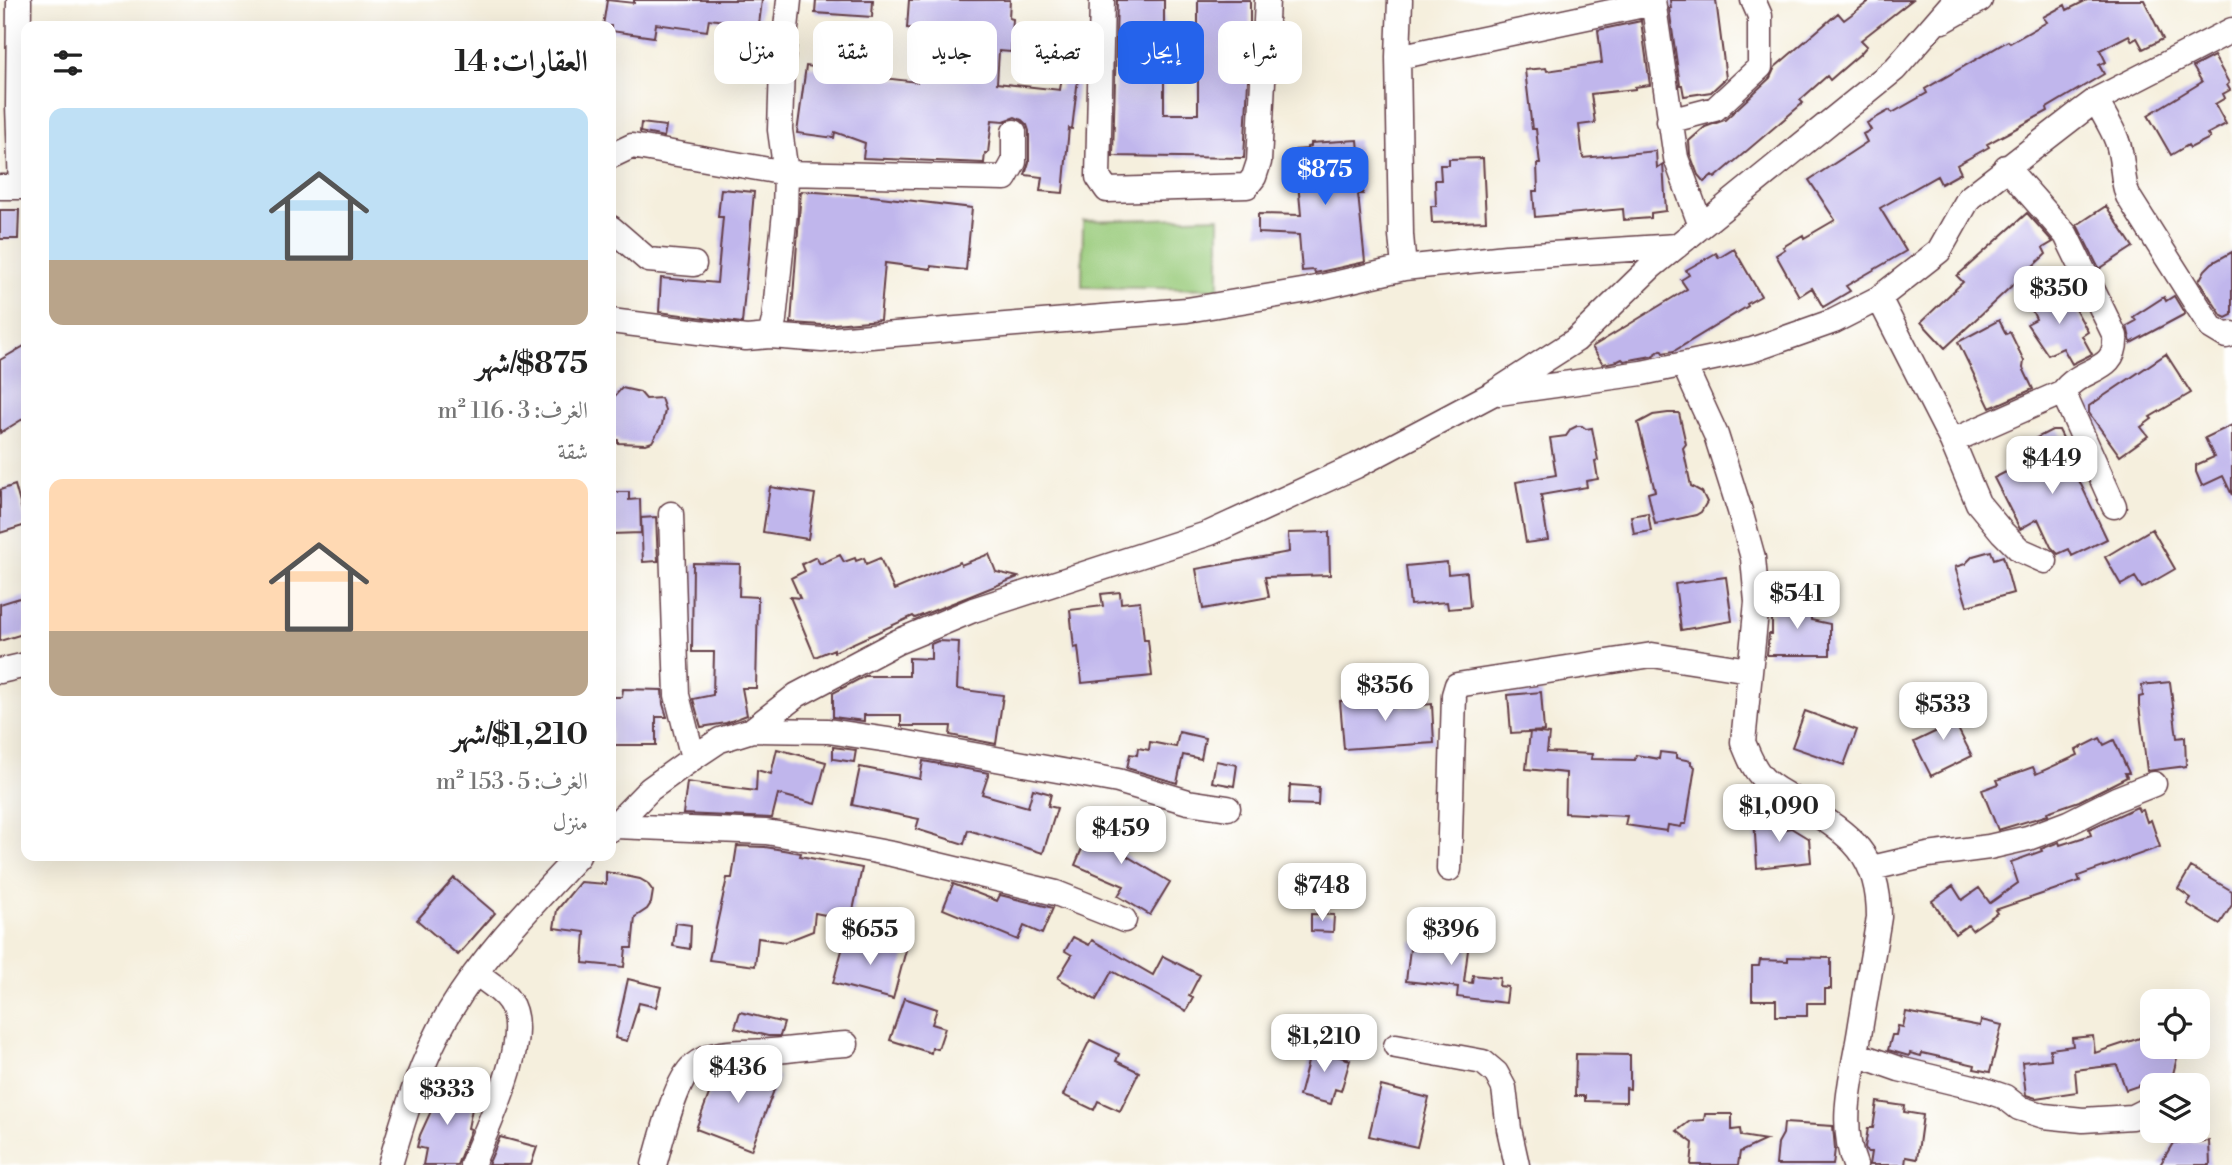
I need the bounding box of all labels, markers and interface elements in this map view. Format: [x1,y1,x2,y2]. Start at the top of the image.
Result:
chip: منزل [714,21,799,84]
chip: شقة [813,21,893,84]
chip: جديد [907,21,997,84]
chip: تصفية [1011,21,1104,84]
chip: إيجار [1118,21,1204,84]
chip: شراء [1218,21,1302,84]
text: العقارات: 14 [455,43,588,81]
icon: filters [49,44,87,82]
pin: $875 [1284,148,1366,207]
icon: home [256,153,382,279]
text: $875 [1297,156,1353,184]
pin: $350 [2018,266,2100,326]
text: $350 [2030,275,2088,303]
text: $875/شهر [476,345,588,383]
text: الغرف: 3 · 116 m² [437,397,588,425]
pin: $449 [2011,436,2093,496]
text: شقة [558,438,588,466]
text: $449 [2022,445,2082,473]
icon: home [256,524,382,650]
pin: $541 [1756,572,1838,631]
text: $541 [1770,580,1824,608]
pin: $356 [1344,664,1426,723]
text: $356 [1357,672,1413,700]
pin: $533 [1902,682,1984,742]
text: $533 [1915,691,1971,719]
text: $1,210/شهر [452,716,588,754]
text: الغرف: 5 · 153 m² [436,768,588,796]
pin: $1,090 [1722,784,1836,844]
text: $1,090 [1739,793,1819,821]
pin: $459 [1080,806,1162,866]
text: منزل [553,809,588,837]
text: $459 [1092,815,1150,843]
pin: $748 [1281,864,1363,923]
text: $748 [1294,872,1350,900]
pin: $655 [829,908,911,967]
pin: $396 [1410,908,1492,967]
text: $655 [842,916,898,944]
text: $396 [1423,916,1479,944]
map controls [2140,989,2210,1143]
button: locate [2140,989,2210,1059]
pin: $1,210 [1267,1014,1381,1074]
text: $1,210 [1287,1023,1361,1051]
pin: $436 [697,1046,779,1105]
text: $436 [709,1054,767,1082]
pin: $333 [406,1068,488,1127]
button: layers [2140,1073,2210,1143]
text: $333 [419,1076,475,1104]

